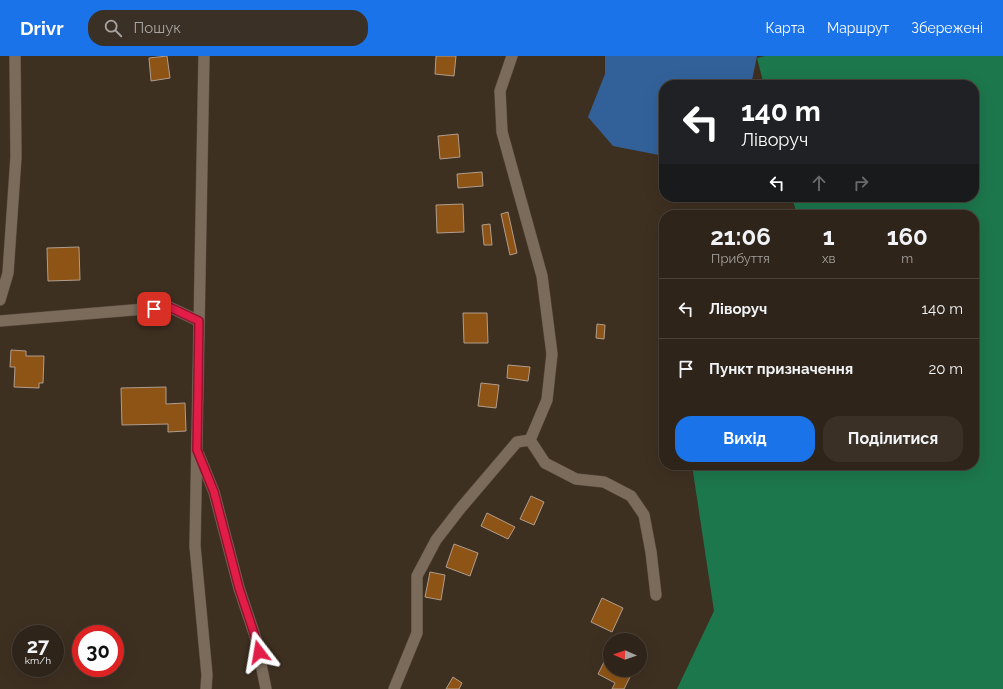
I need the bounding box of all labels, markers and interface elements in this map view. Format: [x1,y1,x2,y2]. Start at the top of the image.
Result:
search box [88,10,368,46]
text: Drivr [20,17,64,39]
icon: search [102,17,124,39]
text: Пошук [134,19,181,37]
text: Карта [766,20,805,36]
text: Маршрут [827,20,889,36]
text: Збережені [911,20,983,36]
text: 140 m [741,95,821,128]
icon: left [675,96,727,148]
text: Ліворуч [741,129,808,150]
icon: left [766,172,788,194]
icon: ahead [808,172,830,194]
icon: right [850,172,872,194]
text: 21:06 [710,222,771,251]
text: 1 [823,222,835,251]
text: 160 [887,222,928,251]
text: Прибуття [711,251,770,266]
text: хв [822,251,835,266]
text: m [901,251,913,266]
pin [137,292,171,326]
icon: arrive [143,298,165,320]
icon: left [675,298,697,320]
text: Ліворуч [709,300,767,318]
text: 140 m [922,300,963,318]
icon: arrive [675,358,697,380]
text: Пункт призначення [709,360,853,378]
text: 20 m [928,360,963,378]
button: Вихід [675,416,815,462]
button: Поділитися [823,416,963,462]
speed limit sign: 30 [72,625,124,677]
position arrow [238,631,280,673]
north arrow [603,633,647,677]
map controls [603,633,647,677]
text: 27 [27,634,49,658]
text: km/h [25,655,51,666]

